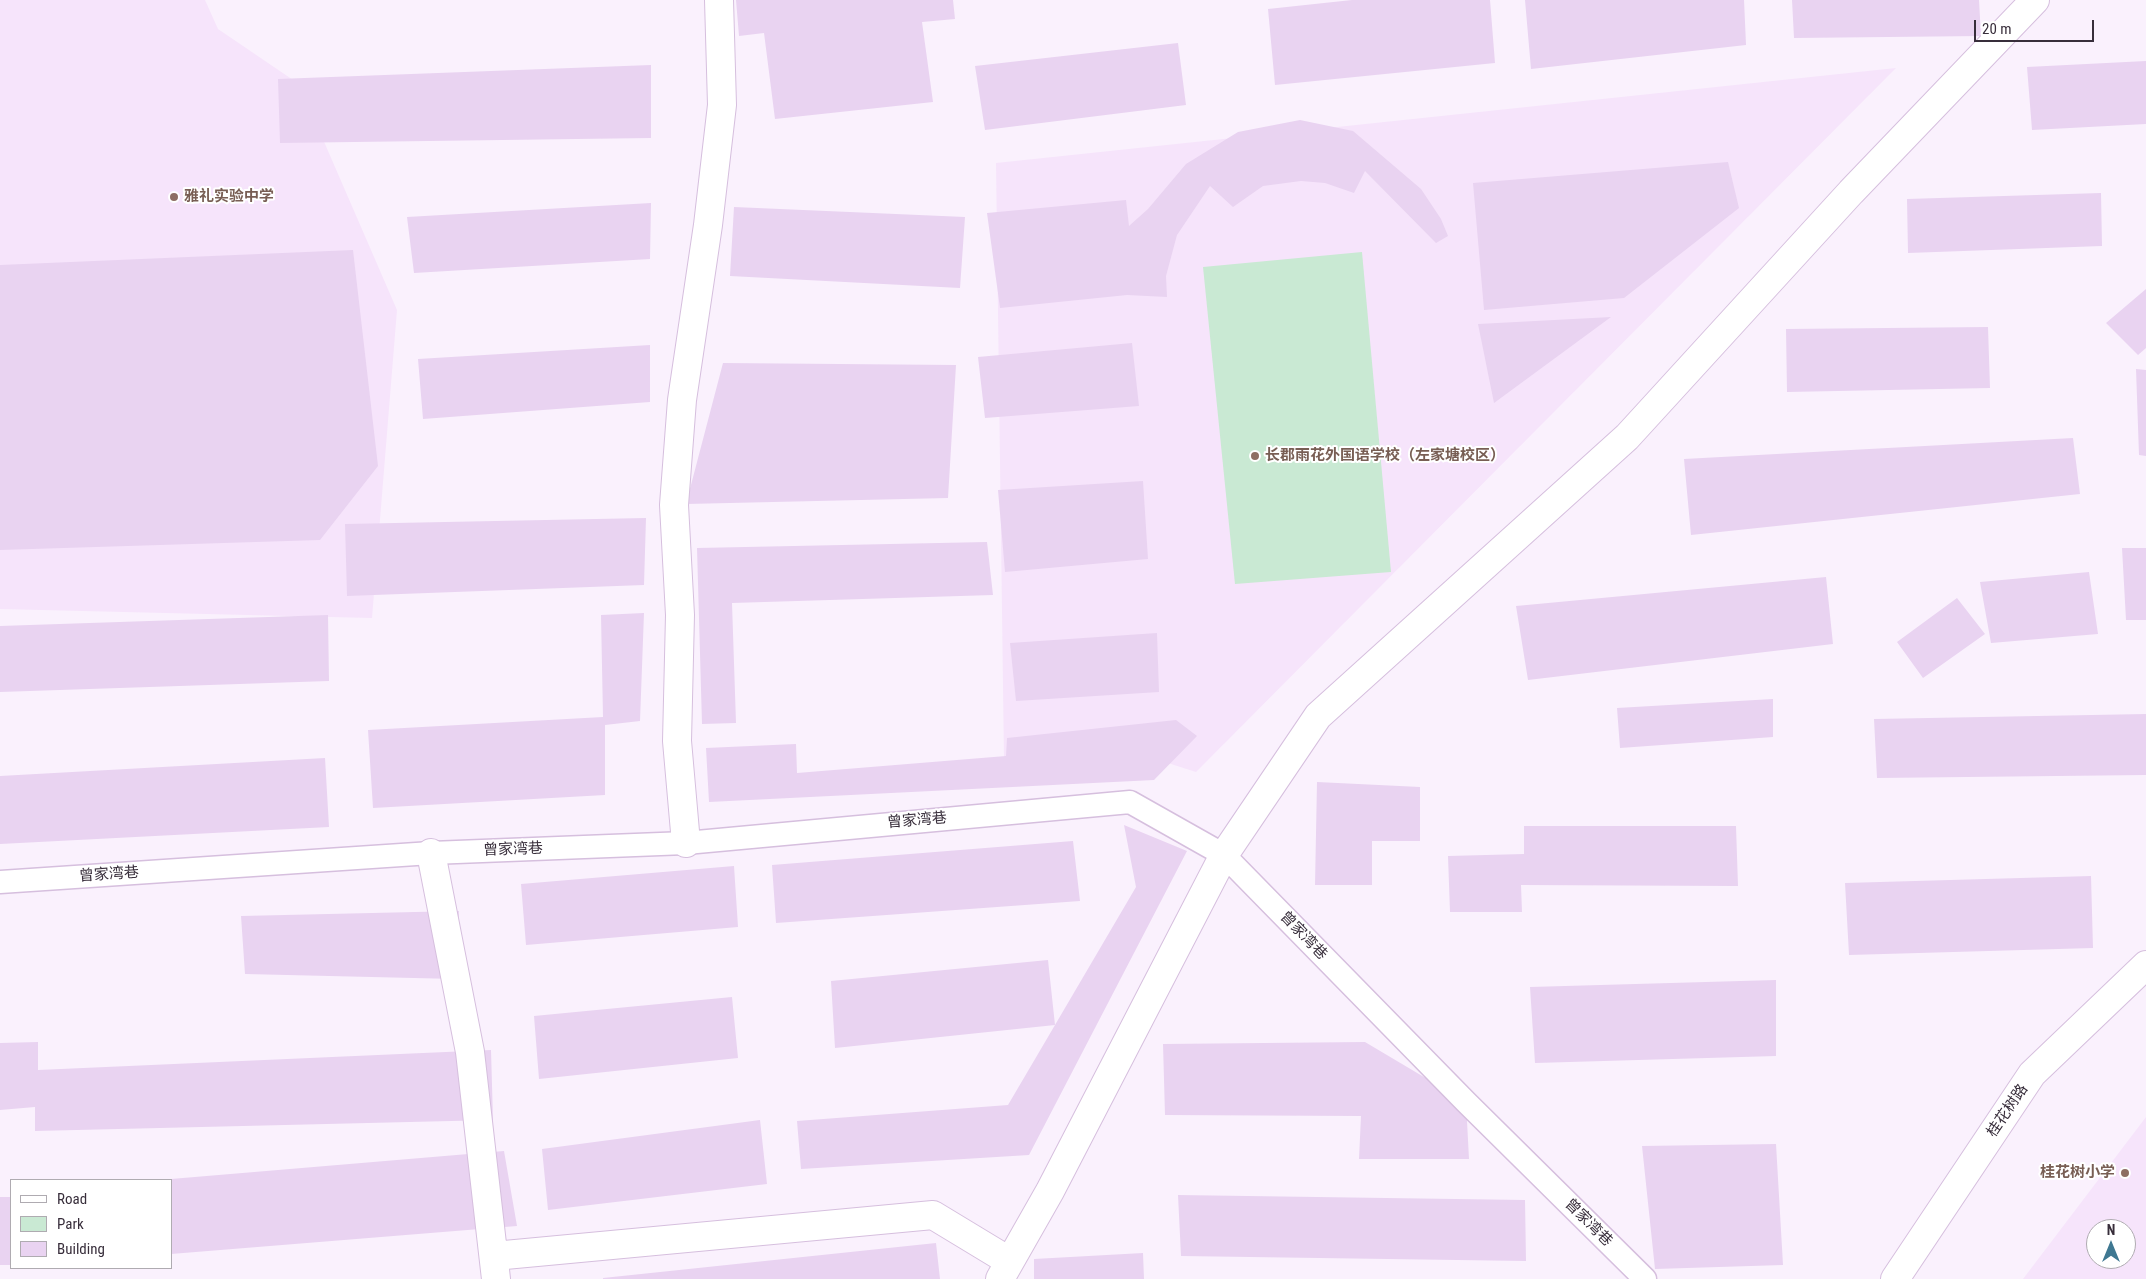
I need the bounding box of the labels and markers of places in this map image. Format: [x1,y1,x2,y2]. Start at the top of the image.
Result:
place label: 雅礼实验中学 [184,188,274,206]
marker: 雅礼实验中学 [168,191,180,203]
place label: 长郡雨花外国语学校（左家塘校区） [1265,447,1505,465]
marker: 长郡雨花外国语学校（左家塘校区） [1249,450,1261,462]
place label: 桂花树小学 [2040,1164,2115,1182]
marker: 桂花树小学 [2119,1167,2131,1179]

